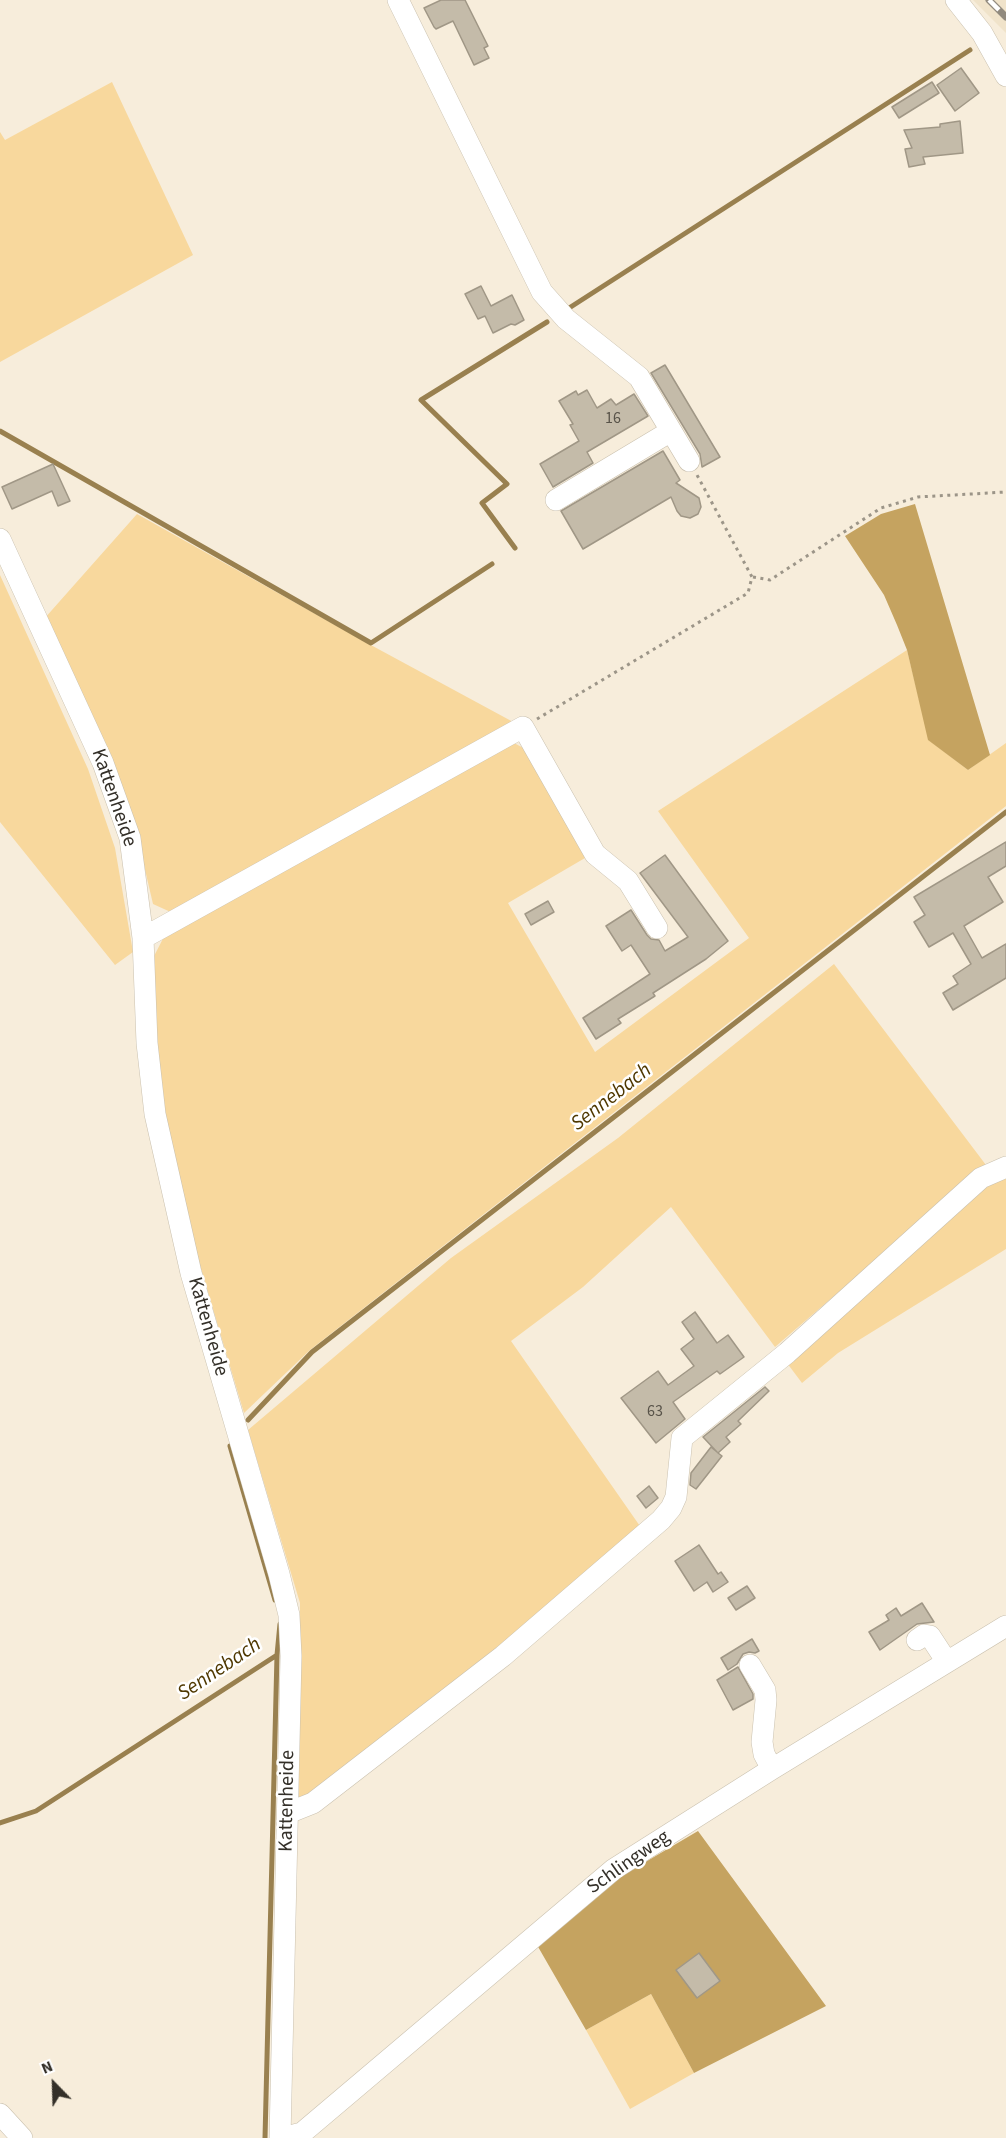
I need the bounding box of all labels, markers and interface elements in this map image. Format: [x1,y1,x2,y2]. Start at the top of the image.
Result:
house number: 16 [605,409,621,429]
street label: Kattenheide [85,746,141,850]
water label: Sennebach [567,1059,657,1137]
street label: Kattenheide [181,1275,233,1379]
house number: 63 [647,1402,663,1422]
water label: Sennebach [173,1633,267,1707]
street label: Kattenheide [275,1750,301,1852]
street label: Schlingweg [583,1826,675,1900]
north arrow [24,2054,84,2114]
text: N [38,2055,56,2080]

